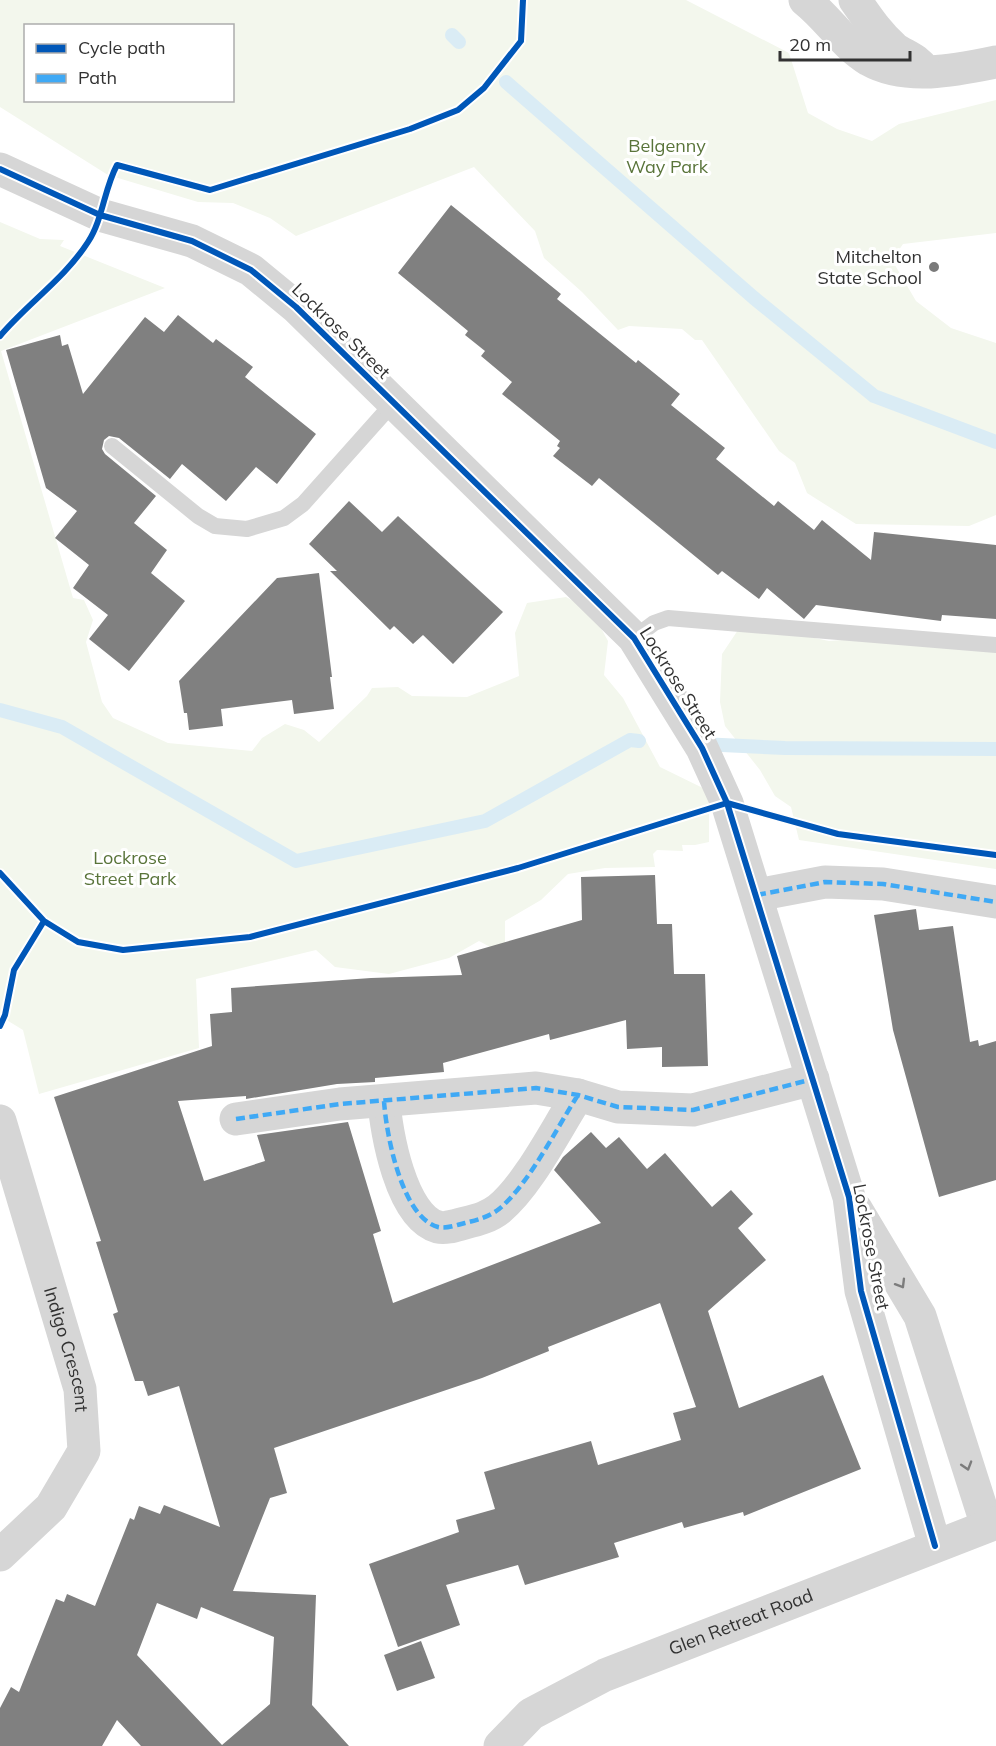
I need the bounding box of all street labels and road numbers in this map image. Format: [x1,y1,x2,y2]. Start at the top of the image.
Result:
street label: Lockrose Street [287,278,395,383]
street label: Lockrose Street [635,622,722,743]
street label: Lockrose Street [848,1182,895,1312]
street label: Indigo Crescent [39,1284,93,1413]
street label: Glen Retreat Road [665,1583,816,1660]

